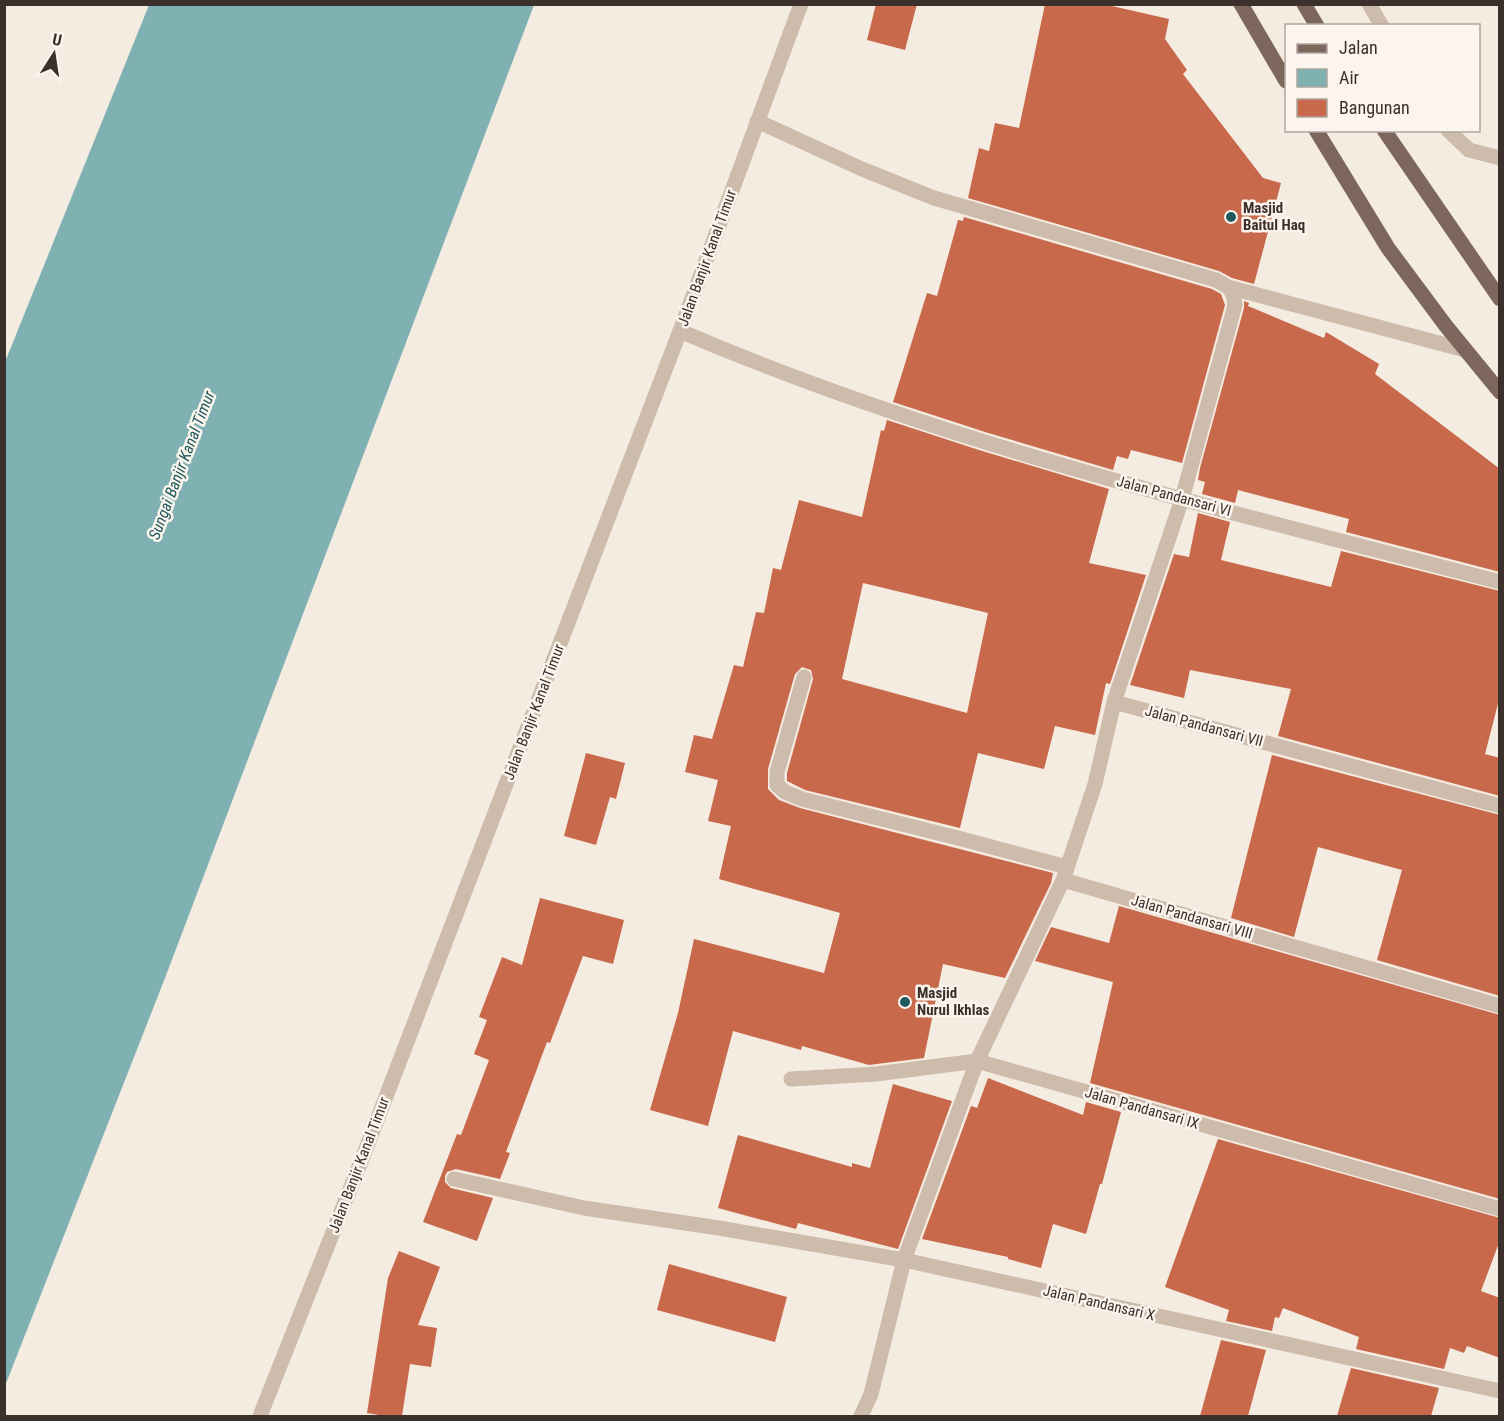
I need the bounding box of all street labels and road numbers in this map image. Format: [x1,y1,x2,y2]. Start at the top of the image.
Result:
street label: Jalan Banjir Kanal Timur [674,187,740,329]
street label: Jalan Pandansari VI [1115,472,1233,520]
street label: Jalan Banjir Kanal Timur [500,641,568,782]
street label: Jalan Pandansari VII [1143,702,1265,750]
street label: Jalan Pandansari VIII [1129,891,1255,943]
street label: Jalan Pandansari IX [1083,1083,1201,1133]
street label: Jalan Banjir Kanal Timur [325,1094,393,1235]
street label: Jalan Pandansari X [1041,1281,1157,1325]

